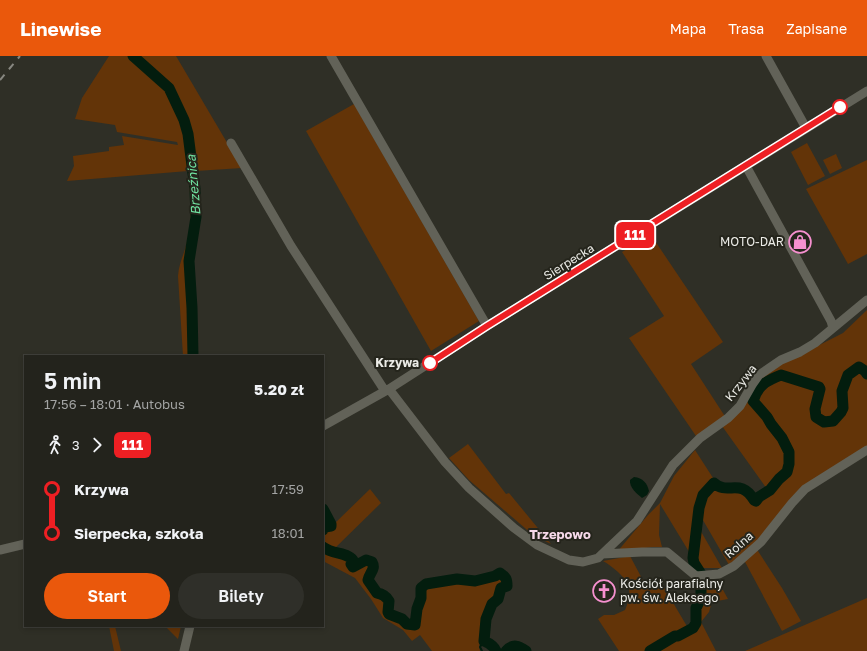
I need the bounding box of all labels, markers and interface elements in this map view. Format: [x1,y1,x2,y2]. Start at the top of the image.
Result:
text: Linewise [20,17,101,40]
text: Mapa [670,20,706,37]
text: Trasa [728,20,764,37]
text: Zapisane [786,20,847,37]
unlabelled marker [832,99,848,115]
water label: Brzeźnica [182,153,204,216]
line badge: 111 [612,222,658,248]
text: 111 [624,226,646,243]
shop icon: MOTO-DAR [787,229,813,255]
place label: MOTO-DAR [720,234,784,249]
street label: Sierpecka [541,240,597,283]
place label: Krzywa [375,355,419,370]
marker: Krzywa [422,355,438,371]
street label: Krzywa [722,361,760,404]
text: 5 min [44,367,101,394]
text: 5.20 zł [254,380,304,398]
text: 17:56 – 18:01 · Autobus [44,396,185,412]
icon: walk [44,434,66,456]
icon: forward [86,434,108,456]
text: 111 [122,436,143,453]
text: 3 [72,437,80,453]
text: Krzywa [74,480,129,498]
text: 17:59 [271,481,304,497]
text: Sierpecka, szkoła [74,524,203,542]
text: 18:01 [271,525,304,541]
district label: Trzepowo [529,526,591,542]
street label: Rolna [721,528,756,561]
button: Start [44,573,170,619]
button: Bilety [178,573,304,619]
place label: Kościół parafialny pw. św. Aleksego [620,576,724,605]
church icon: Kościół parafialny pw. św. Aleksego [591,578,617,604]

